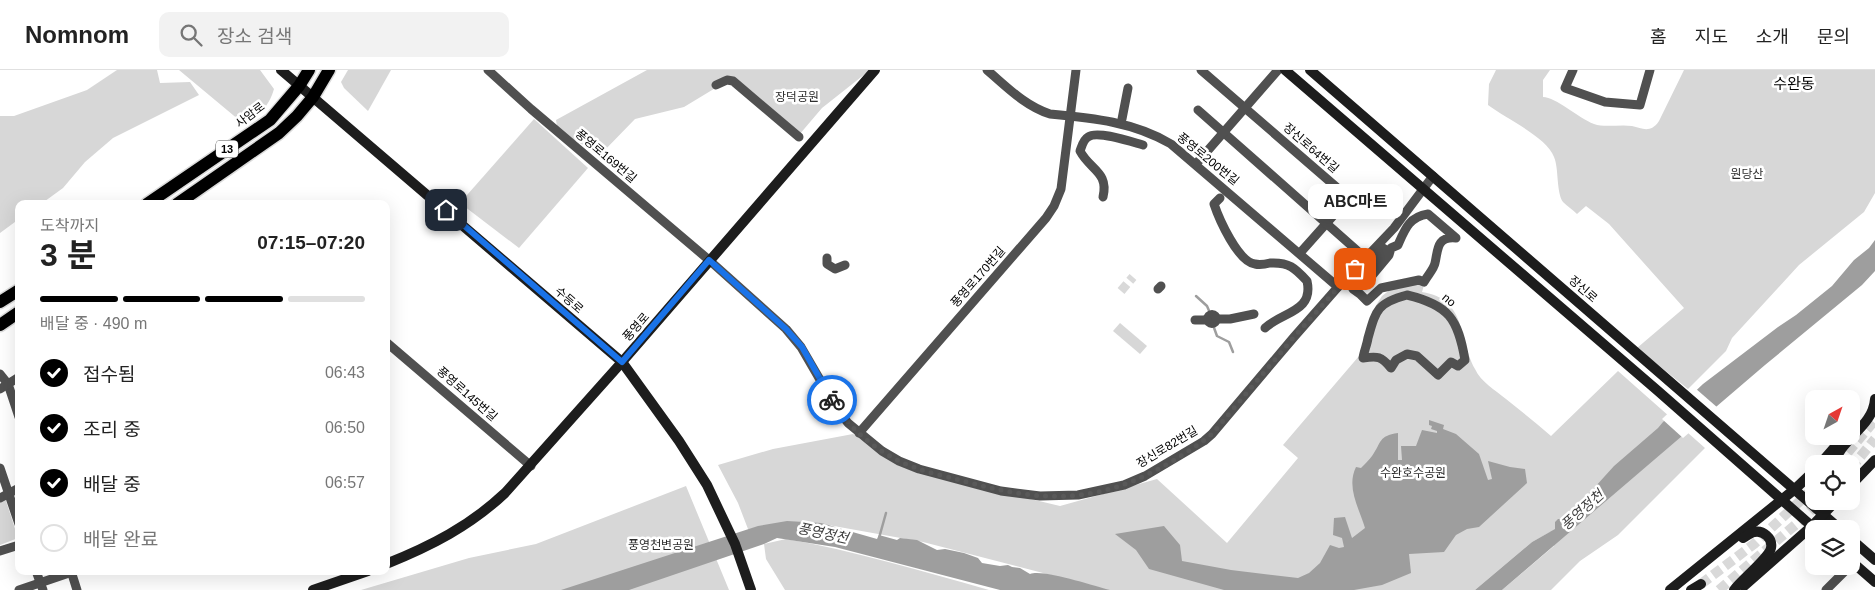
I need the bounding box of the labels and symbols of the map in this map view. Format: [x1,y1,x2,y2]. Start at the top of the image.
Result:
district label: 수완동 [1773,75,1815,92]
park label: 장덕공원 [775,90,819,104]
street label: 사암로 [233,99,267,131]
street label: 장신로64번길 [1281,120,1341,176]
street label: 풍영로169번길 [573,126,639,186]
street label: 풍영로200번길 [1174,130,1242,188]
road number: 13 [216,140,238,158]
park label: 원당산 [1730,167,1764,181]
callout: ABC마트 [1308,184,1402,219]
pin [425,189,467,231]
street label: 풍영로170번길 [948,244,1008,310]
pin [1334,248,1376,290]
street label: 장신로 [1566,273,1600,305]
street label: 수등로 [552,284,586,316]
street label: no [1439,290,1459,310]
street label: 풍영로 [620,310,652,344]
street label: 풍영로145번길 [434,364,500,424]
courier [807,375,857,425]
north arrow [1805,390,1860,445]
street label: 장신로82번길 [1134,423,1200,471]
park label: 수완호수공원 [1380,466,1446,480]
water label: 풍영정천 [1557,486,1607,533]
water label: 풍영정천 [796,520,851,546]
park label: 풍영천변공원 [628,538,694,552]

